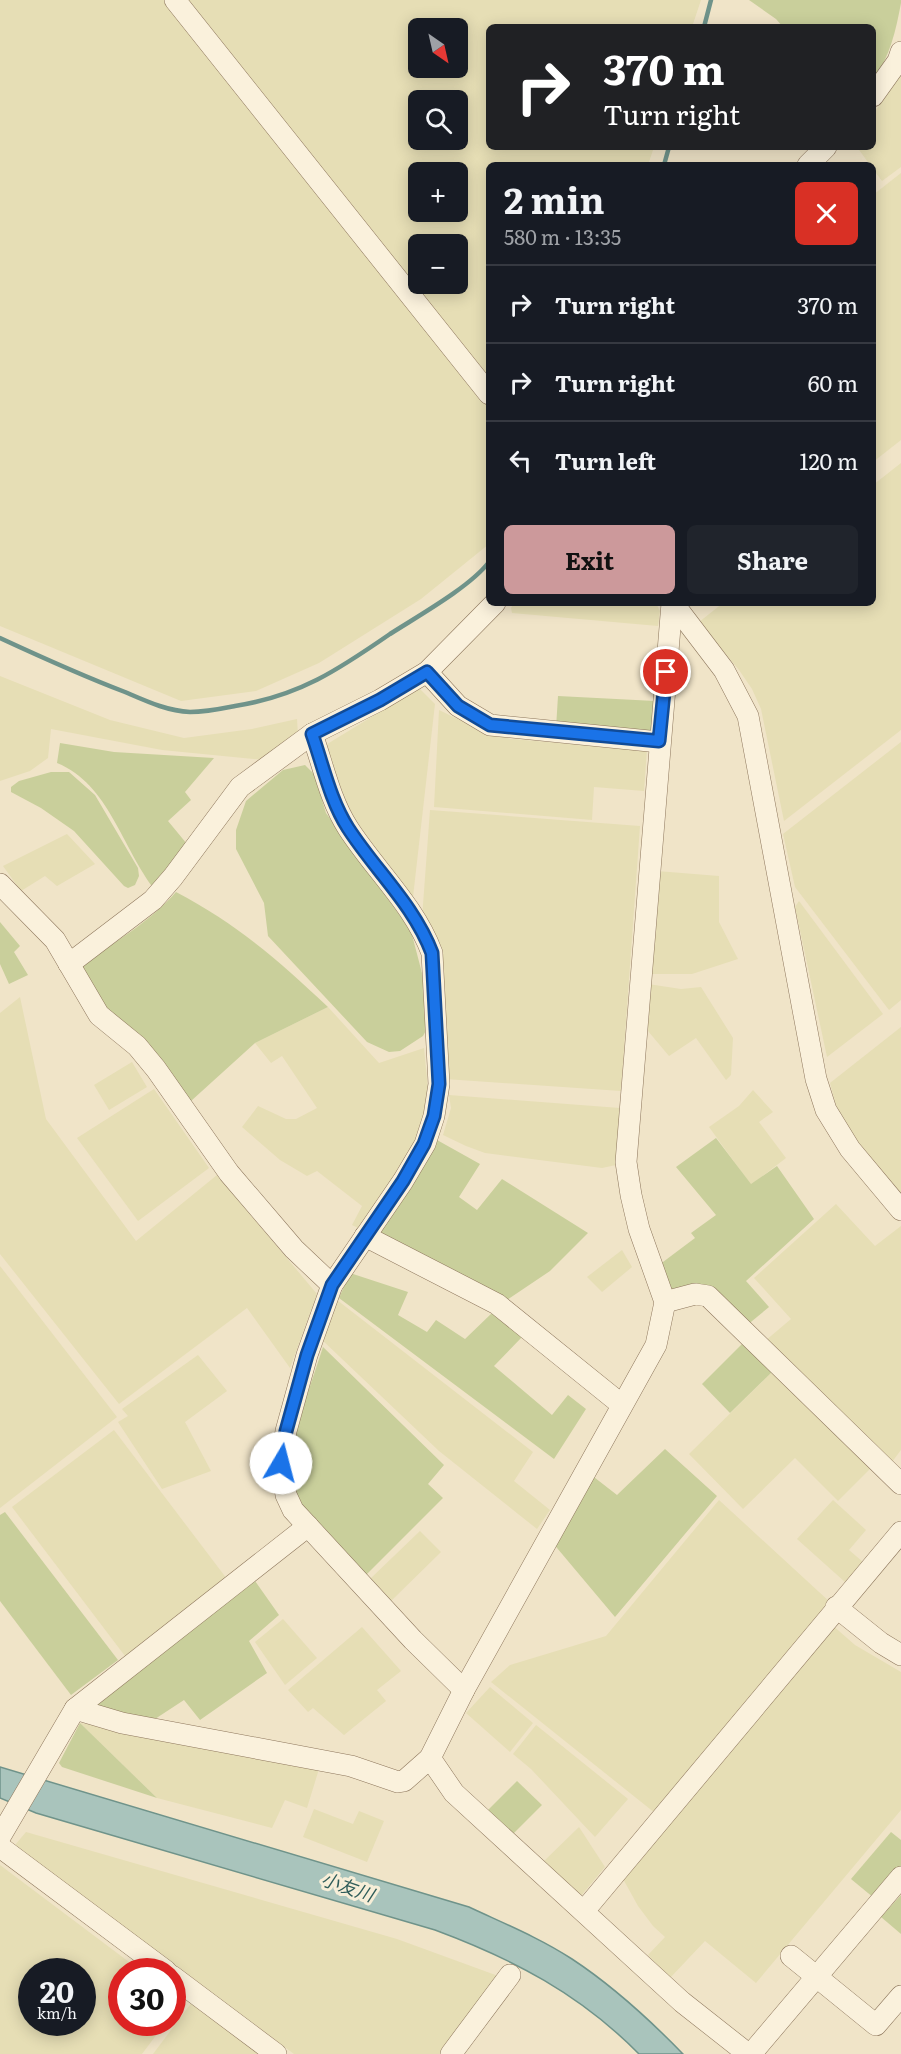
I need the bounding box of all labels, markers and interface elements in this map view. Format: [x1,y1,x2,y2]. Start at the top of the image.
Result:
north arrow [408,18,468,78]
map controls [408,18,468,294]
text: 370 m [603,36,725,98]
icon: right [504,48,582,126]
button: search [408,90,468,150]
text: Turn right [603,93,740,133]
button: + [408,162,468,222]
text: 2 min [504,172,605,225]
button: close [795,182,858,245]
text: 580 m · 13:35 [504,221,621,251]
button: − [408,234,468,294]
icon: right [504,288,537,321]
text: Turn right [555,288,675,321]
text: 370 m [797,288,858,321]
icon: right [504,366,537,399]
text: Turn right [555,366,675,399]
text: 60 m [808,366,858,399]
icon: left [504,444,537,477]
text: Turn left [555,444,656,477]
text: 120 m [799,444,858,477]
button: Exit [504,525,675,594]
button: Share [687,525,858,594]
pin [640,646,691,697]
icon: arrive [649,655,682,688]
position arrow [249,1431,313,1495]
water label: 小友川 [318,1864,380,1908]
speed limit sign: 30 [108,1958,186,2036]
text: 20 [40,1968,74,2012]
text: km/h [37,2001,77,2024]

